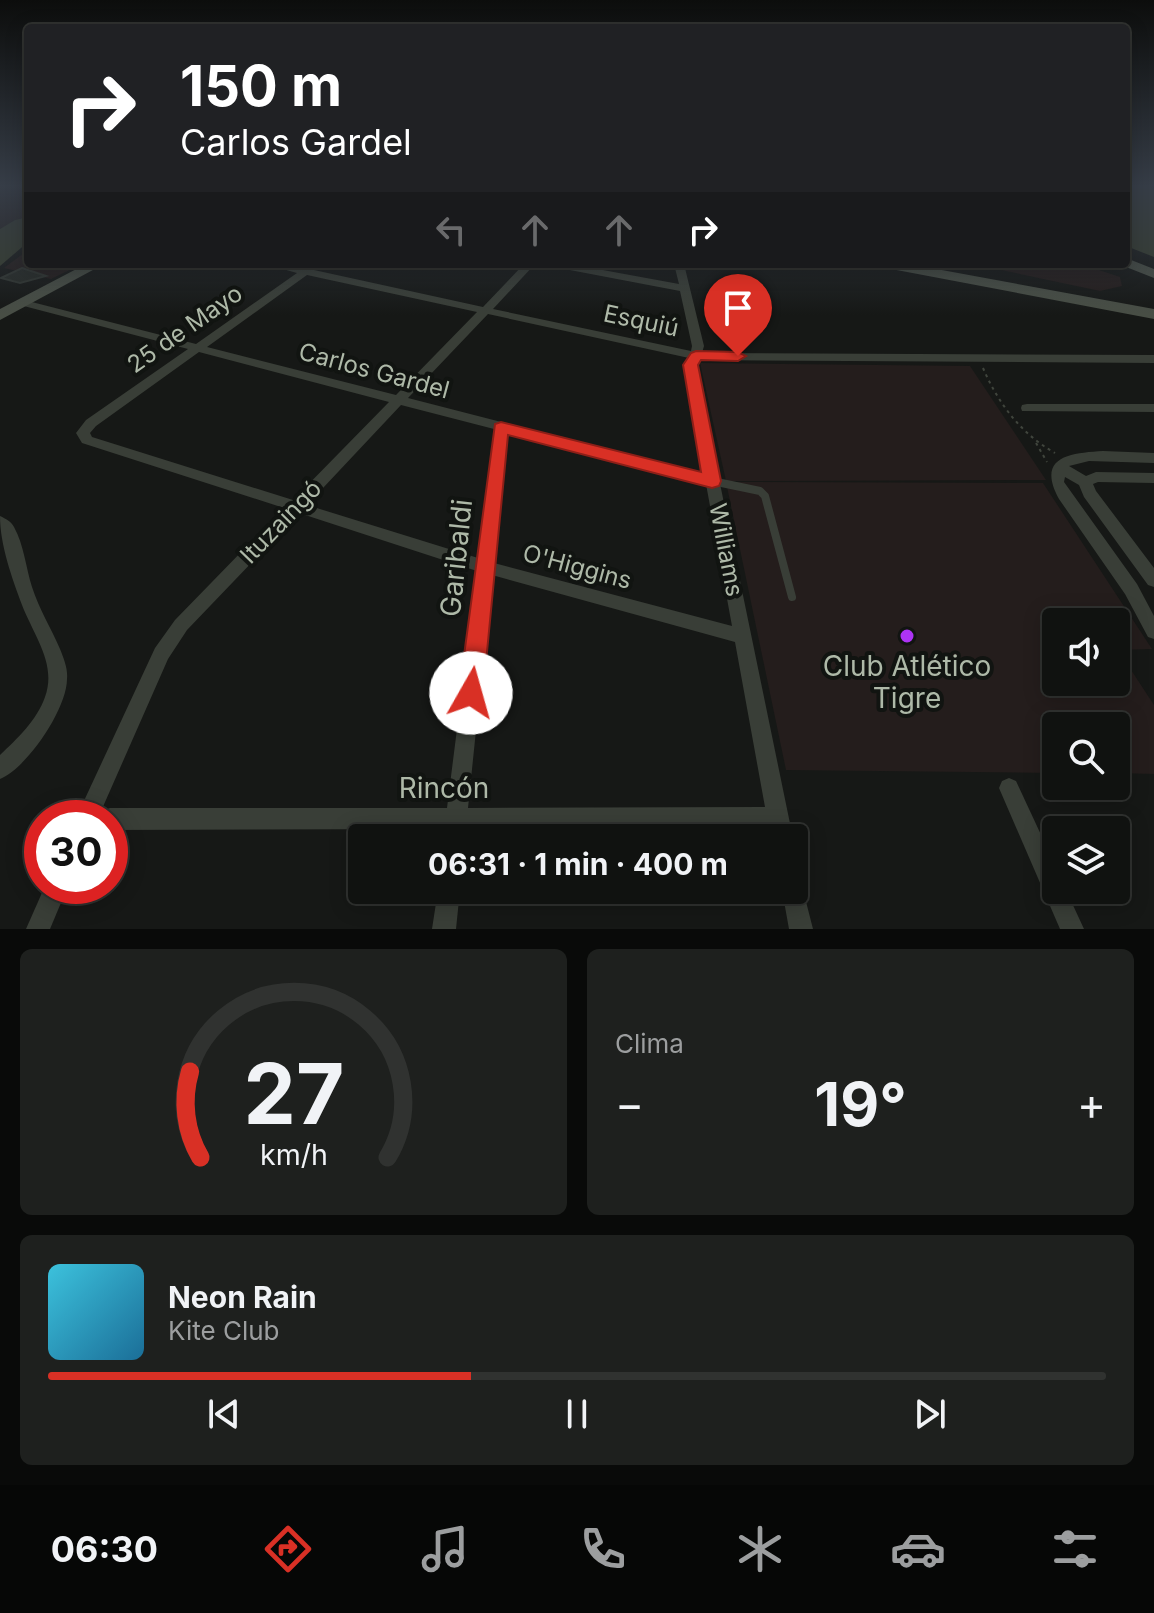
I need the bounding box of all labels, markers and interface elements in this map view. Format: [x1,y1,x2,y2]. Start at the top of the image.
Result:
text: 150 m [180,52,342,120]
icon: right [48,56,152,160]
text: Carlos Gardel [180,120,412,164]
icon: left [429,208,473,252]
icon: ahead [513,208,557,252]
icon: ahead [597,208,641,252]
icon: right [681,208,725,252]
pin [704,274,772,356]
street label: 25 de Mayo [122,278,248,379]
icon: arrive [716,286,760,330]
street label: Esquiú [601,298,681,343]
street label: Carlos Gardel [296,337,453,405]
street label: Ituzaingó [234,474,327,569]
street label: Garibaldi [433,497,479,619]
street label: Williams [703,501,750,599]
street label: O'Higgins [520,538,635,595]
map controls [1042,608,1130,904]
button: sound [1042,608,1130,696]
marker: Club Atlético Tigre [898,627,916,645]
place label: Club Atlético Tigre [823,649,991,715]
position arrow [429,651,513,735]
button: search [1042,712,1130,800]
street label: Rincón [399,771,489,805]
speed limit sign: 30 [24,800,128,904]
button: layers [1042,816,1130,904]
text: 06:31 · 1 min · 400 m [428,846,728,882]
text: Clima [615,1028,684,1059]
text: 27 [243,1043,344,1144]
text: 19° [814,1068,907,1140]
text: − [615,1077,644,1131]
text: + [1077,1077,1106,1131]
text: km/h [260,1137,327,1172]
text: Neon Rain [168,1279,317,1315]
text: Kite Club [168,1315,279,1346]
icon: previous [202,1392,246,1436]
icon: pause [555,1392,599,1436]
icon: next [908,1392,952,1436]
icon: directions [260,1521,316,1577]
icon: music [417,1521,473,1577]
icon: phone [575,1521,631,1577]
icon: climate [732,1521,788,1577]
icon: car [890,1521,946,1577]
icon: filters [1047,1521,1103,1577]
text: 06:30 [51,1527,158,1571]

